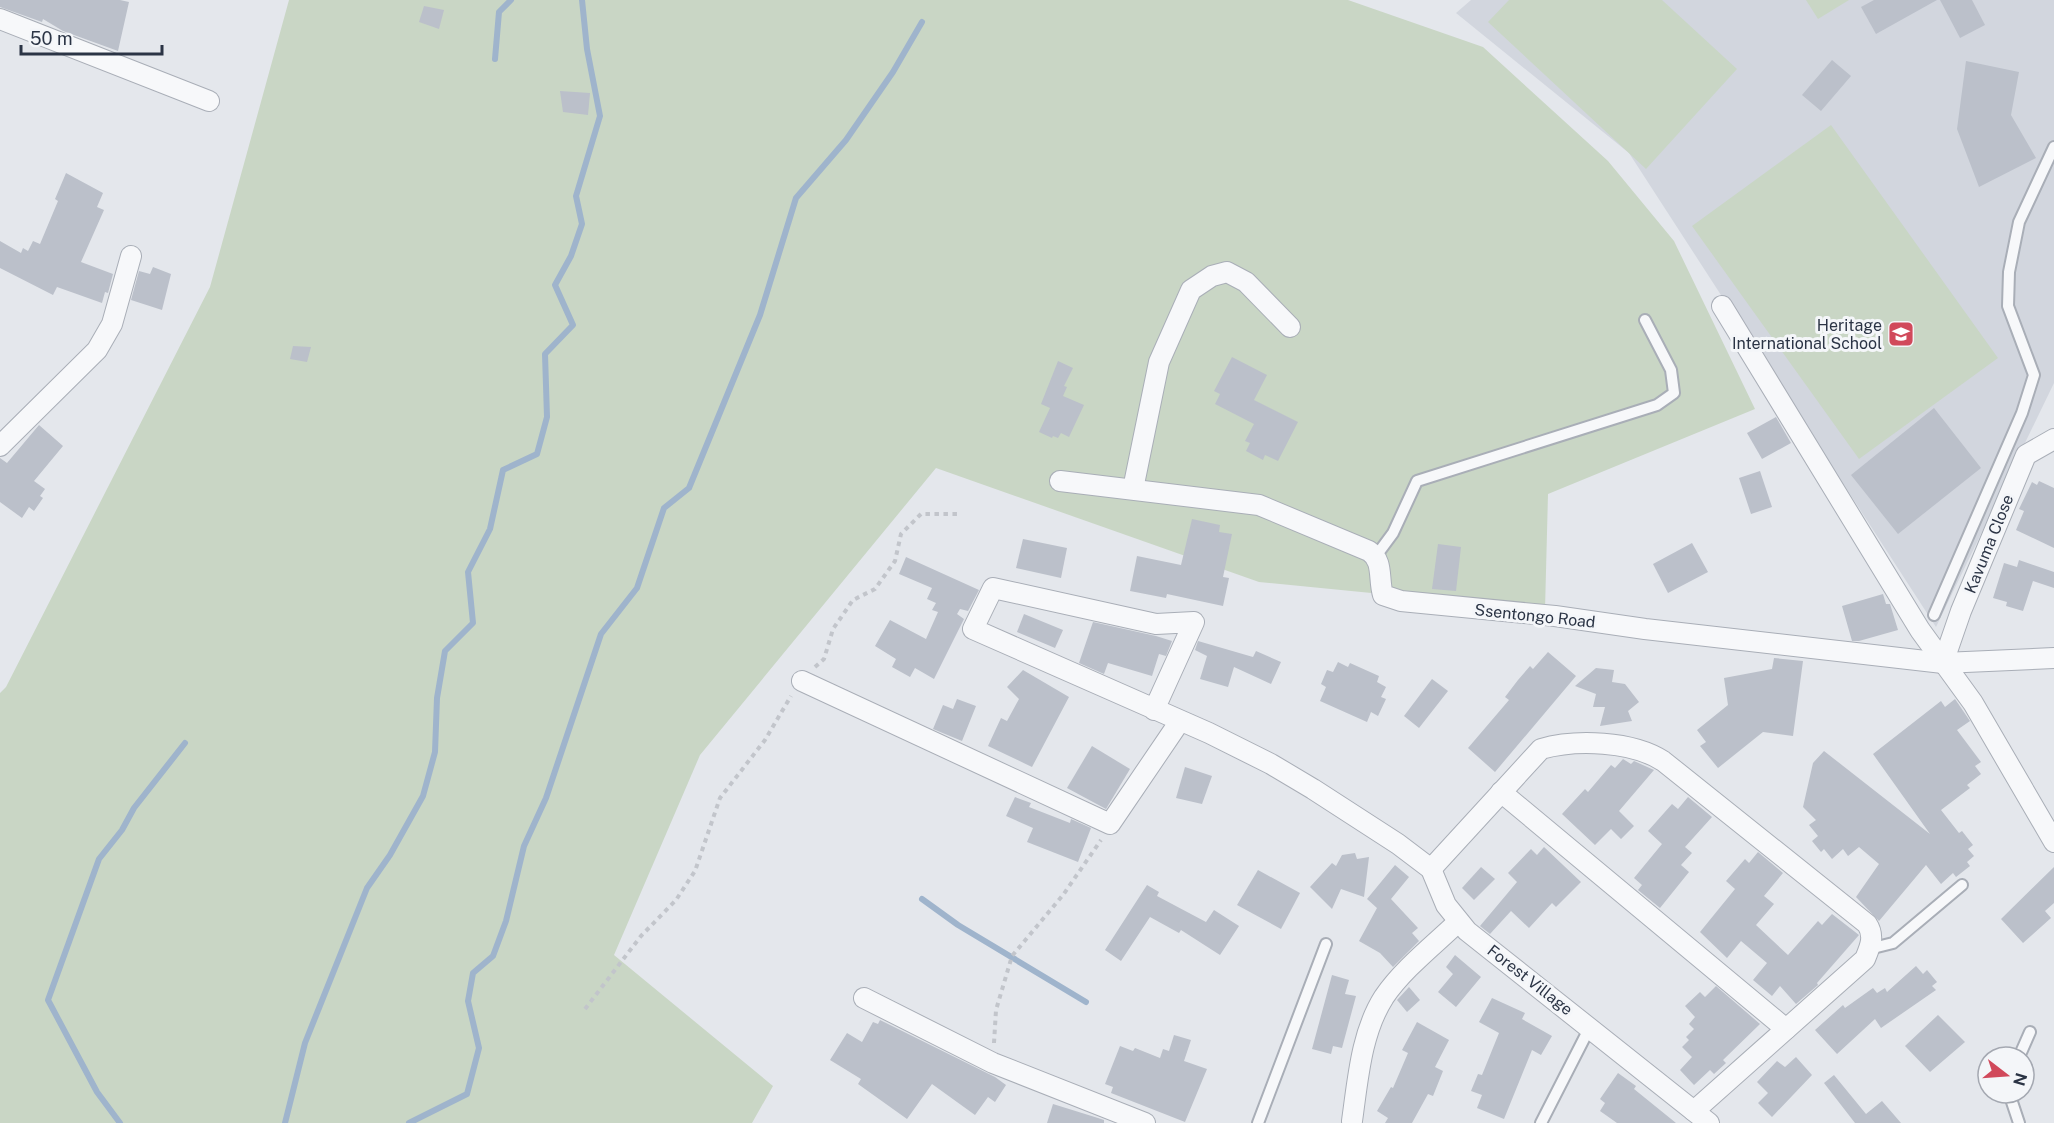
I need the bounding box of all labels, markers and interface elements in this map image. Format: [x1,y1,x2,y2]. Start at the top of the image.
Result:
scale bar [21,18,162,56]
text: 50 m [30,28,73,49]
place label: Heritage International School [1732,316,1882,353]
school or university icon: Heritage International School [1886,319,1916,349]
street label: Kavuma Close [1961,492,2017,596]
street label: Ssentongo Road [1474,600,1596,632]
street label: Forest Village [1484,941,1576,1019]
north arrow [1976,1045,2036,1105]
text: N [2009,1070,2031,1088]

